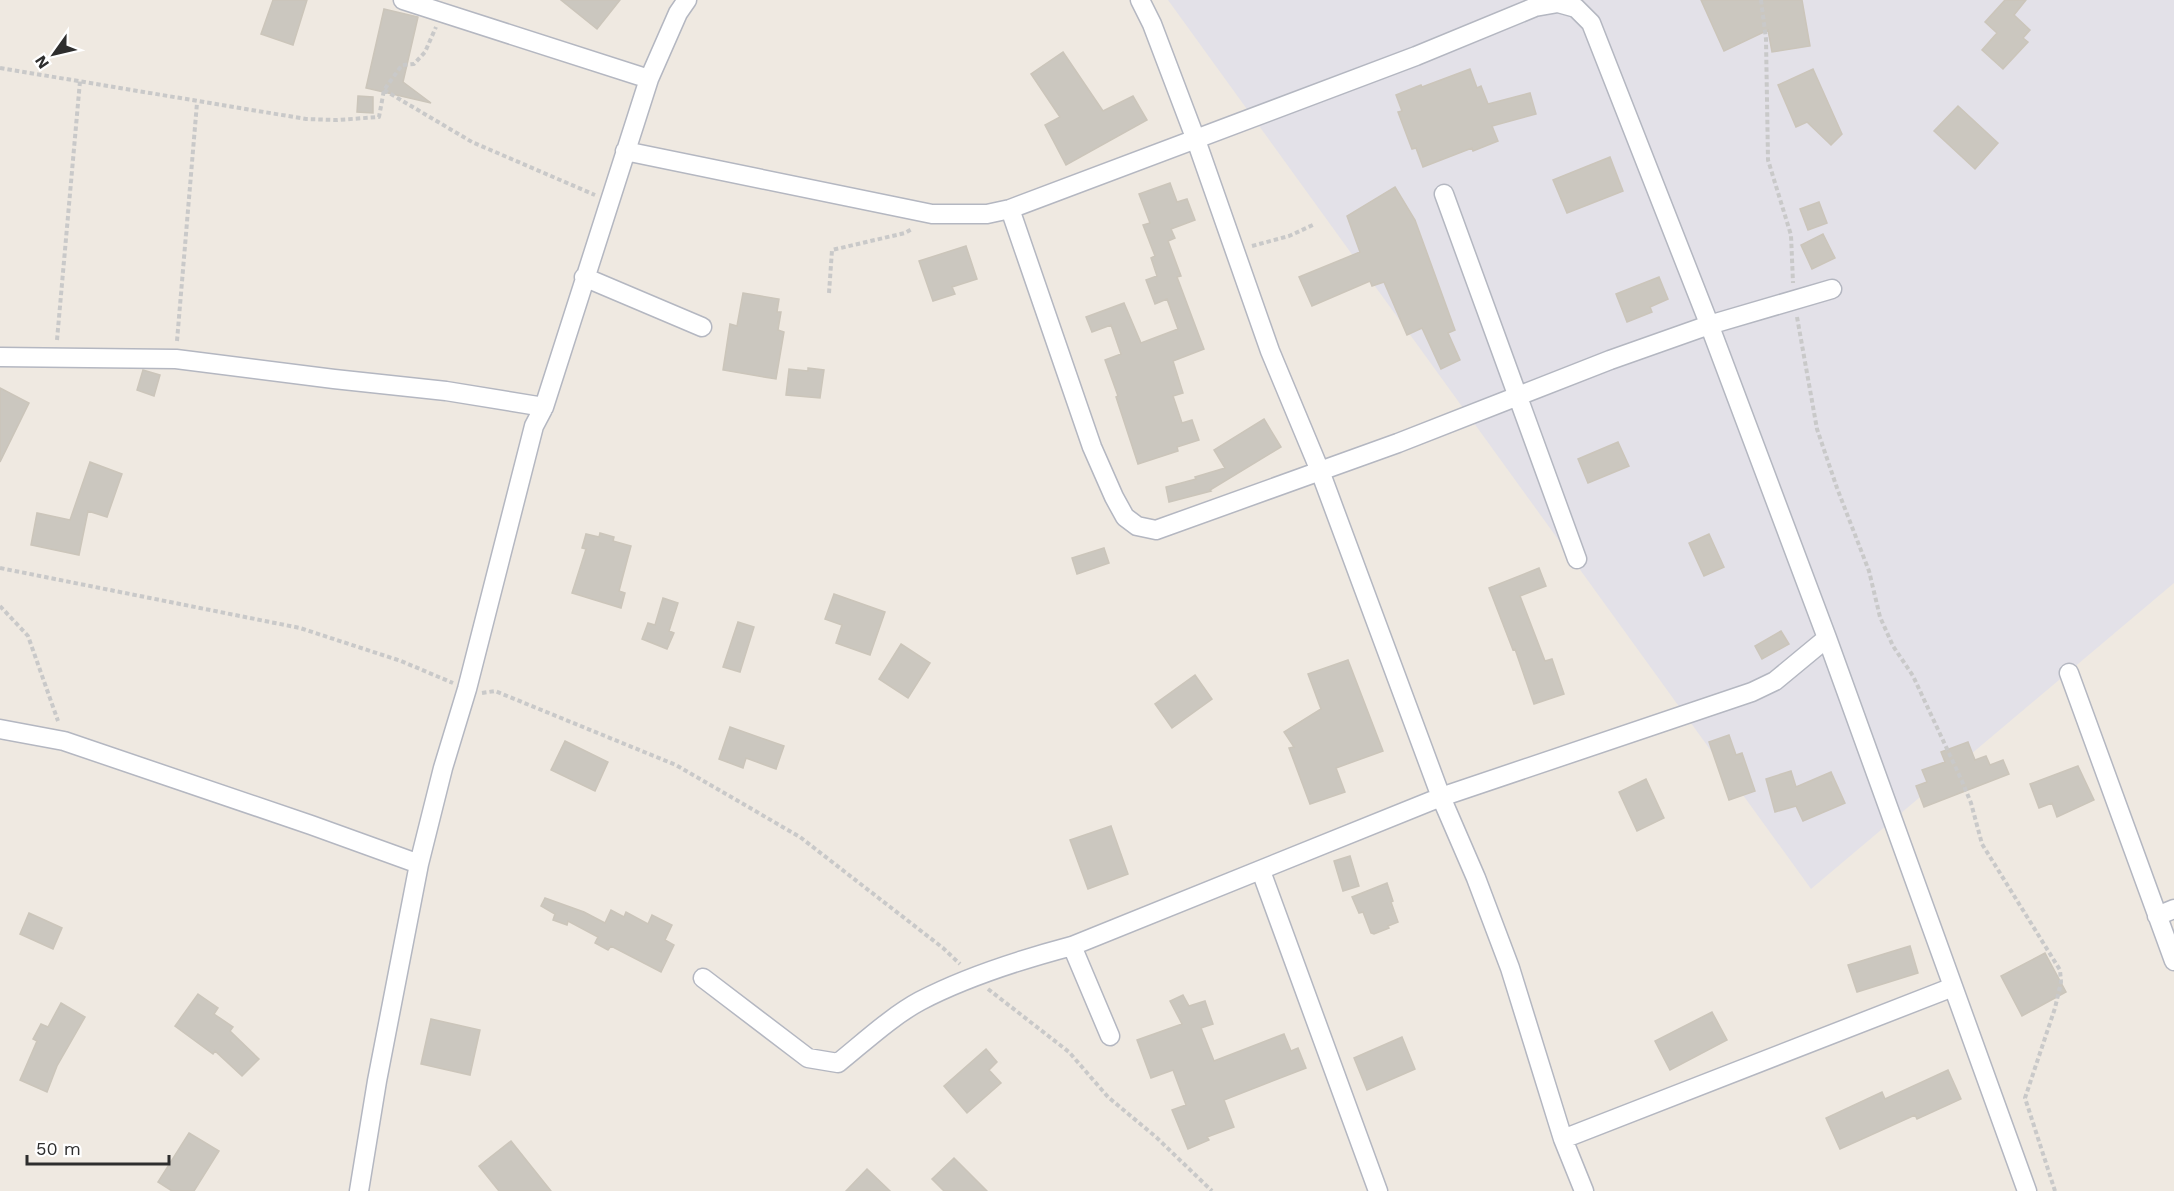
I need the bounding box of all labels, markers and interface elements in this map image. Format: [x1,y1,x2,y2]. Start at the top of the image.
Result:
north arrow [24,24,84,84]
text: N [31,52,53,72]
scale bar [27,1128,170,1166]
text: 50 m [36,1138,81,1159]

